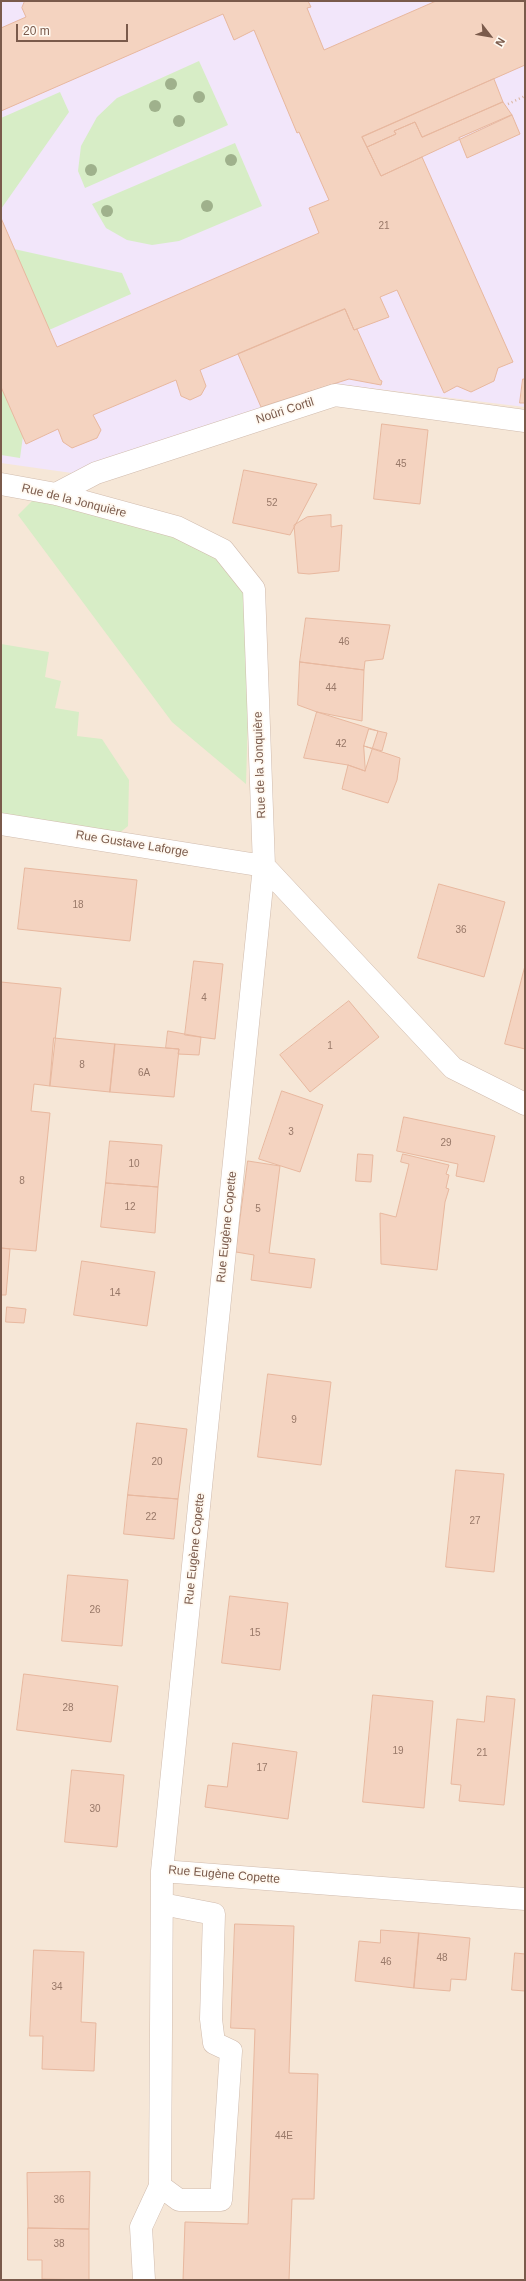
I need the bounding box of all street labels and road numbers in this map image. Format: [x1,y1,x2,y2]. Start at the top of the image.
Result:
street label: Noûri Cortil [254,395,316,427]
street label: Rue de la Jonquière [20,481,128,521]
street label: Rue de la Jonquière [251,711,269,819]
street label: Rue Gustave Laforge [75,828,189,860]
street label: Rue Eugène Copette [214,1171,240,1283]
street label: Rue Eugène Copette [182,1493,208,1605]
street label: Rue Eugène Copette [168,1863,280,1887]

